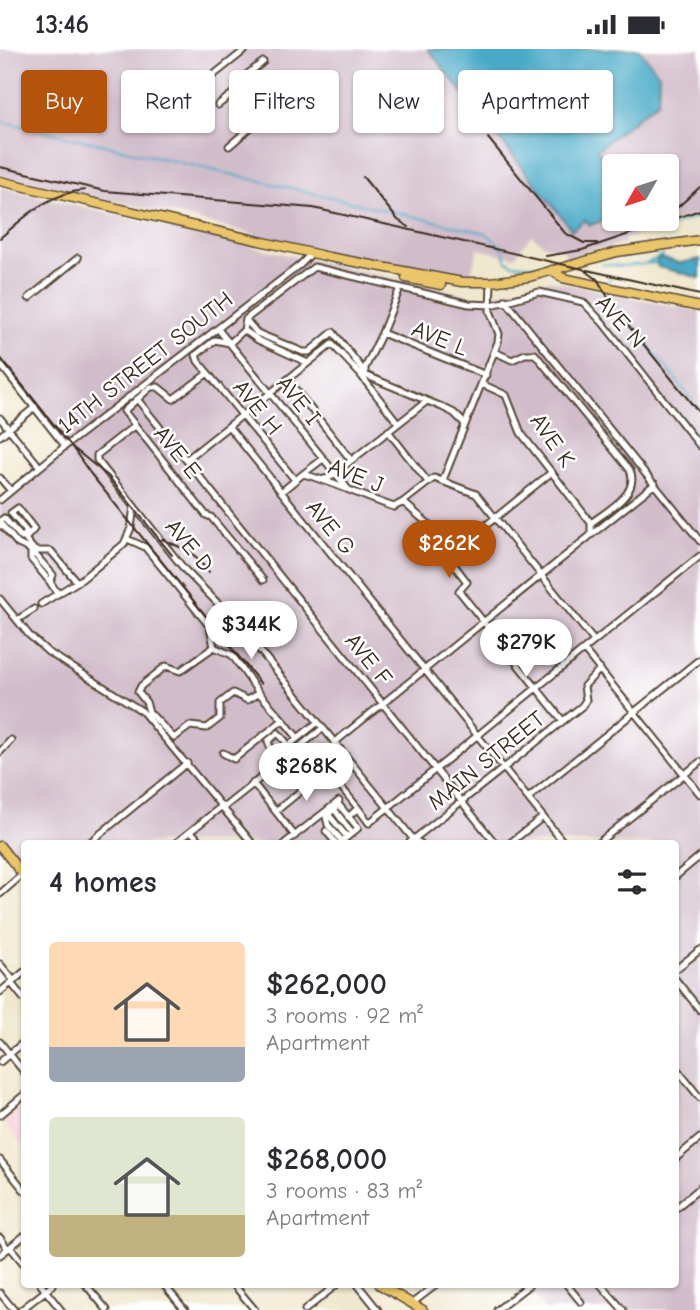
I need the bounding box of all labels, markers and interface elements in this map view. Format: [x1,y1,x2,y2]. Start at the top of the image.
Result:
text: 13:46 [35,10,89,40]
chip: Buy [21,70,107,133]
chip: Rent [121,70,215,133]
chip: Filters [229,70,339,133]
chip: New [353,70,444,133]
chip: Apartment [458,70,613,133]
north arrow [602,154,679,231]
map controls [602,154,679,231]
street label: 14TH STREET SOUTH [53,286,238,439]
street label: AVE N [590,289,651,353]
street label: AVE L [408,315,472,362]
street label: AVE I [271,370,326,430]
street label: AVE H [227,374,288,440]
street label: AVE K [525,408,581,472]
street label: AVE E [148,420,207,484]
street label: AVE J [324,453,387,498]
street label: AVE G [300,494,361,560]
street label: AVE D [160,513,219,577]
pin: $262K [400,521,498,580]
text: $262K [418,529,480,556]
pin: $344K [202,601,300,661]
text: $344K [221,610,281,637]
pin: $279K [477,619,575,679]
street label: AVE F [339,628,398,692]
text: $279K [496,628,556,655]
street label: MAIN STREET [422,705,550,816]
pin: $268K [257,743,355,803]
text: $268K [275,752,337,779]
icon: filters [613,863,651,901]
text: 4 homes [49,865,156,900]
text: $262,000 [266,967,387,1002]
icon: home [105,970,189,1054]
text: 3 rooms · 92 m² [266,1002,423,1029]
text: Apartment [266,1029,369,1056]
text: $268,000 [266,1142,387,1177]
icon: home [105,1145,189,1229]
text: 3 rooms · 83 m² [266,1177,422,1204]
text: Apartment [266,1204,369,1231]

